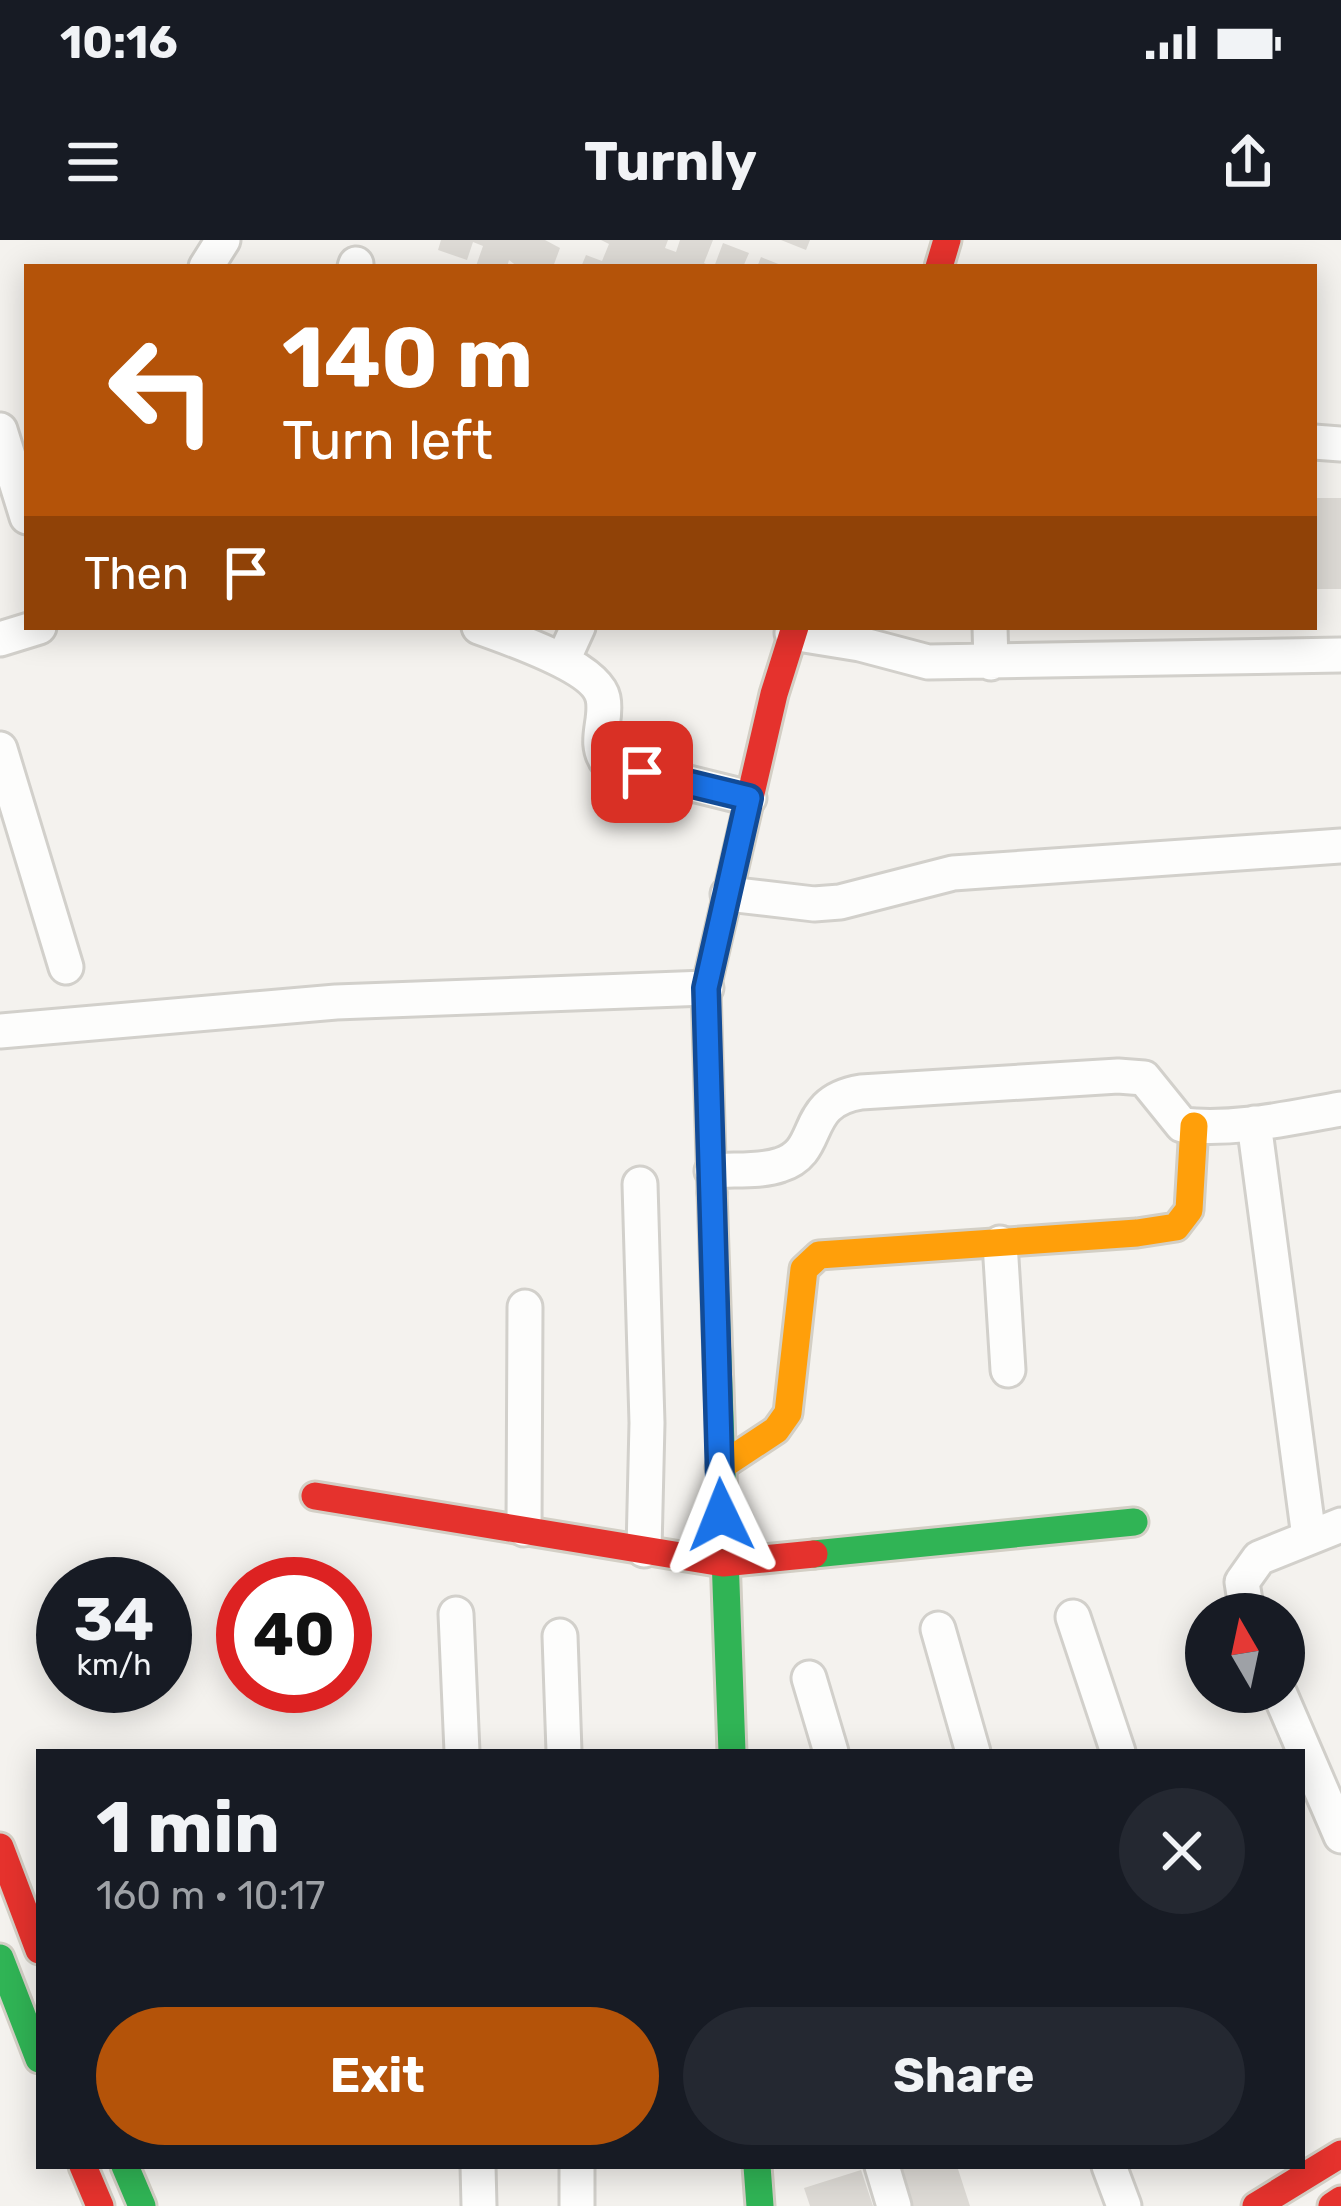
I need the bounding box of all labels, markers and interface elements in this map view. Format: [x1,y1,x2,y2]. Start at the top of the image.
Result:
text: 10:16 [60,16,178,69]
icon: menu [60,129,126,195]
icon: share [1215,129,1281,195]
text: Turnly [584,130,757,194]
text: 140 m [282,308,533,408]
icon: left [84,312,240,468]
text: Turn left [282,409,493,473]
icon: arrive [213,540,279,606]
text: Then [84,547,189,600]
pin [591,721,693,823]
icon: arrive [609,739,675,805]
position arrow [658,1452,784,1578]
speed limit sign: 40 [216,1557,372,1713]
text: 34 [74,1584,154,1655]
north arrow [1185,1593,1305,1713]
map controls [1185,1593,1305,1713]
text: km/h [77,1647,151,1683]
text: 1 min [96,1785,280,1870]
button: close [1119,1788,1245,1914]
text: 160 m · 10:17 [96,1873,325,1919]
button: Exit [96,2007,659,2145]
button: Share [683,2007,1245,2145]

